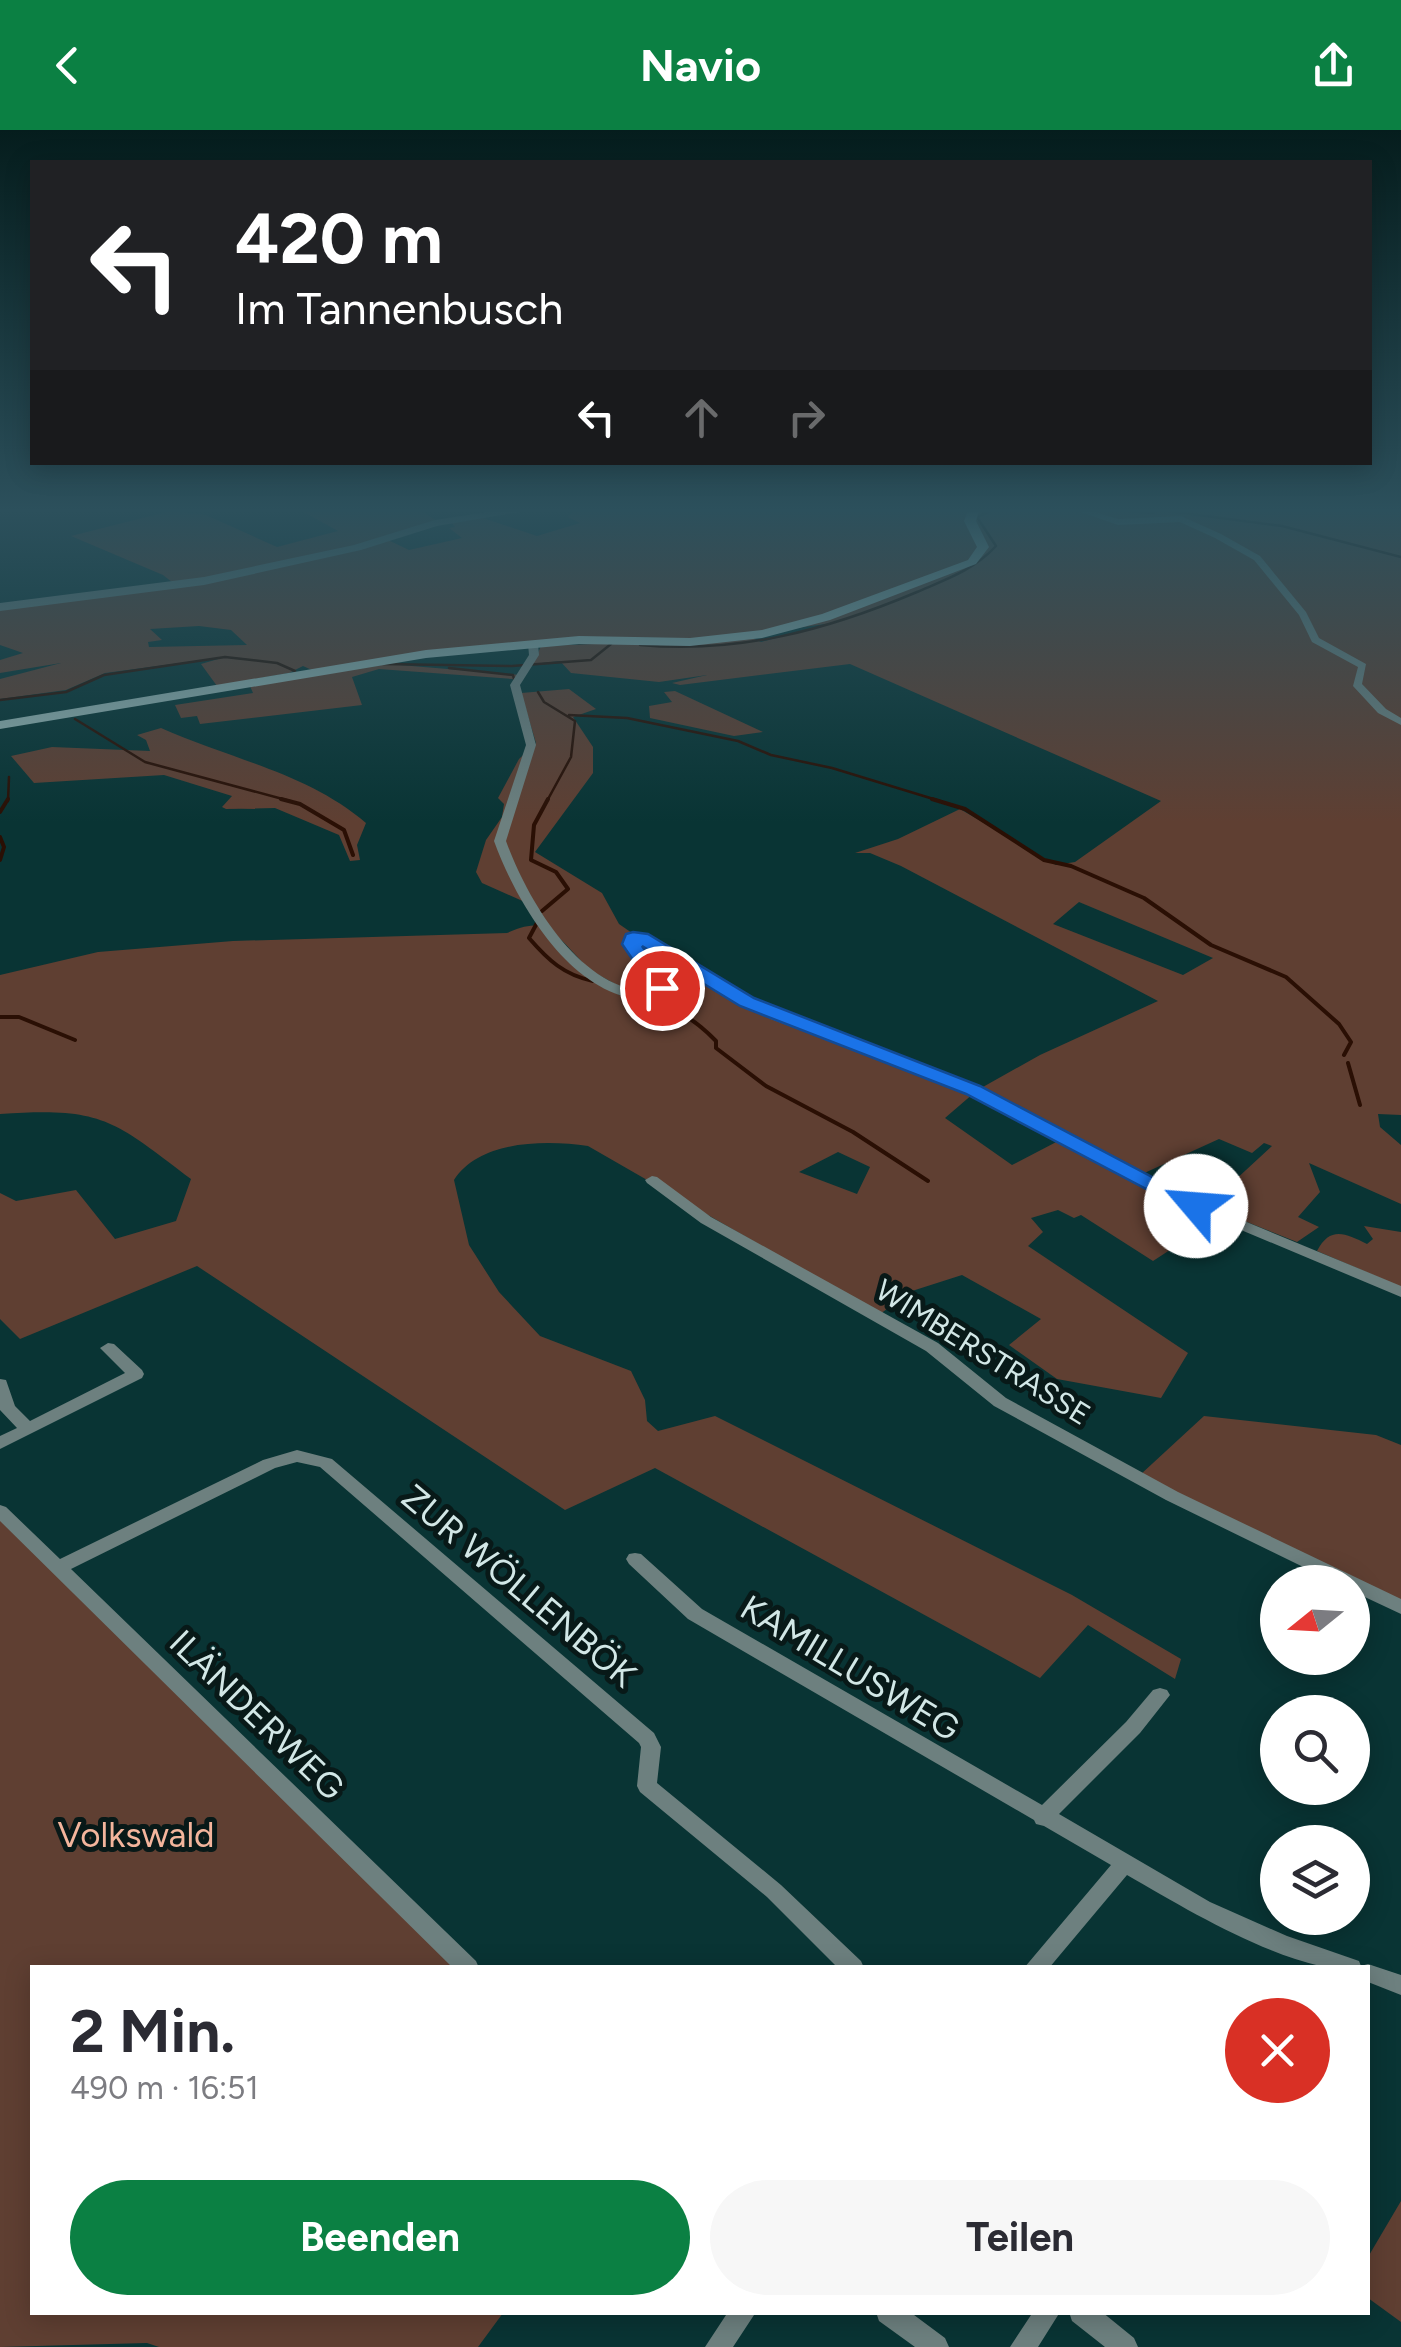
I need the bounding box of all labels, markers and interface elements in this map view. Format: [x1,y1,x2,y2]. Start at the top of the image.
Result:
icon: back [40,38,95,93]
text: Navio [640,38,761,92]
icon: share [1306,38,1361,93]
text: 420 m [235,196,443,281]
icon: left [70,200,200,330]
text: Im Tannenbusch [235,281,563,335]
icon: left [569,390,624,445]
icon: ahead [674,390,729,445]
icon: right [779,390,834,445]
pin [620,946,705,1031]
icon: arrive [635,961,690,1016]
position arrow [1144,1154,1248,1258]
street label: WIMBERSTRASSE [869,1271,1097,1433]
street label: ZUR WÖLLENBÖK [393,1476,645,1697]
north arrow [1260,1565,1370,1675]
map controls [1260,1565,1370,1935]
street label: KAMILLUSWEG [733,1586,967,1750]
street label: ILÄNDERWEG [161,1621,353,1809]
button: search [1260,1695,1370,1805]
park label: Volkswald [57,1814,215,1856]
button: layers [1260,1825,1370,1935]
text: 2 Min. [70,1995,235,2067]
button: close [1225,1998,1330,2103]
text: 490 m · 16:51 [70,2069,259,2107]
button: Beenden [70,2180,690,2295]
button: Teilen [710,2180,1330,2295]

